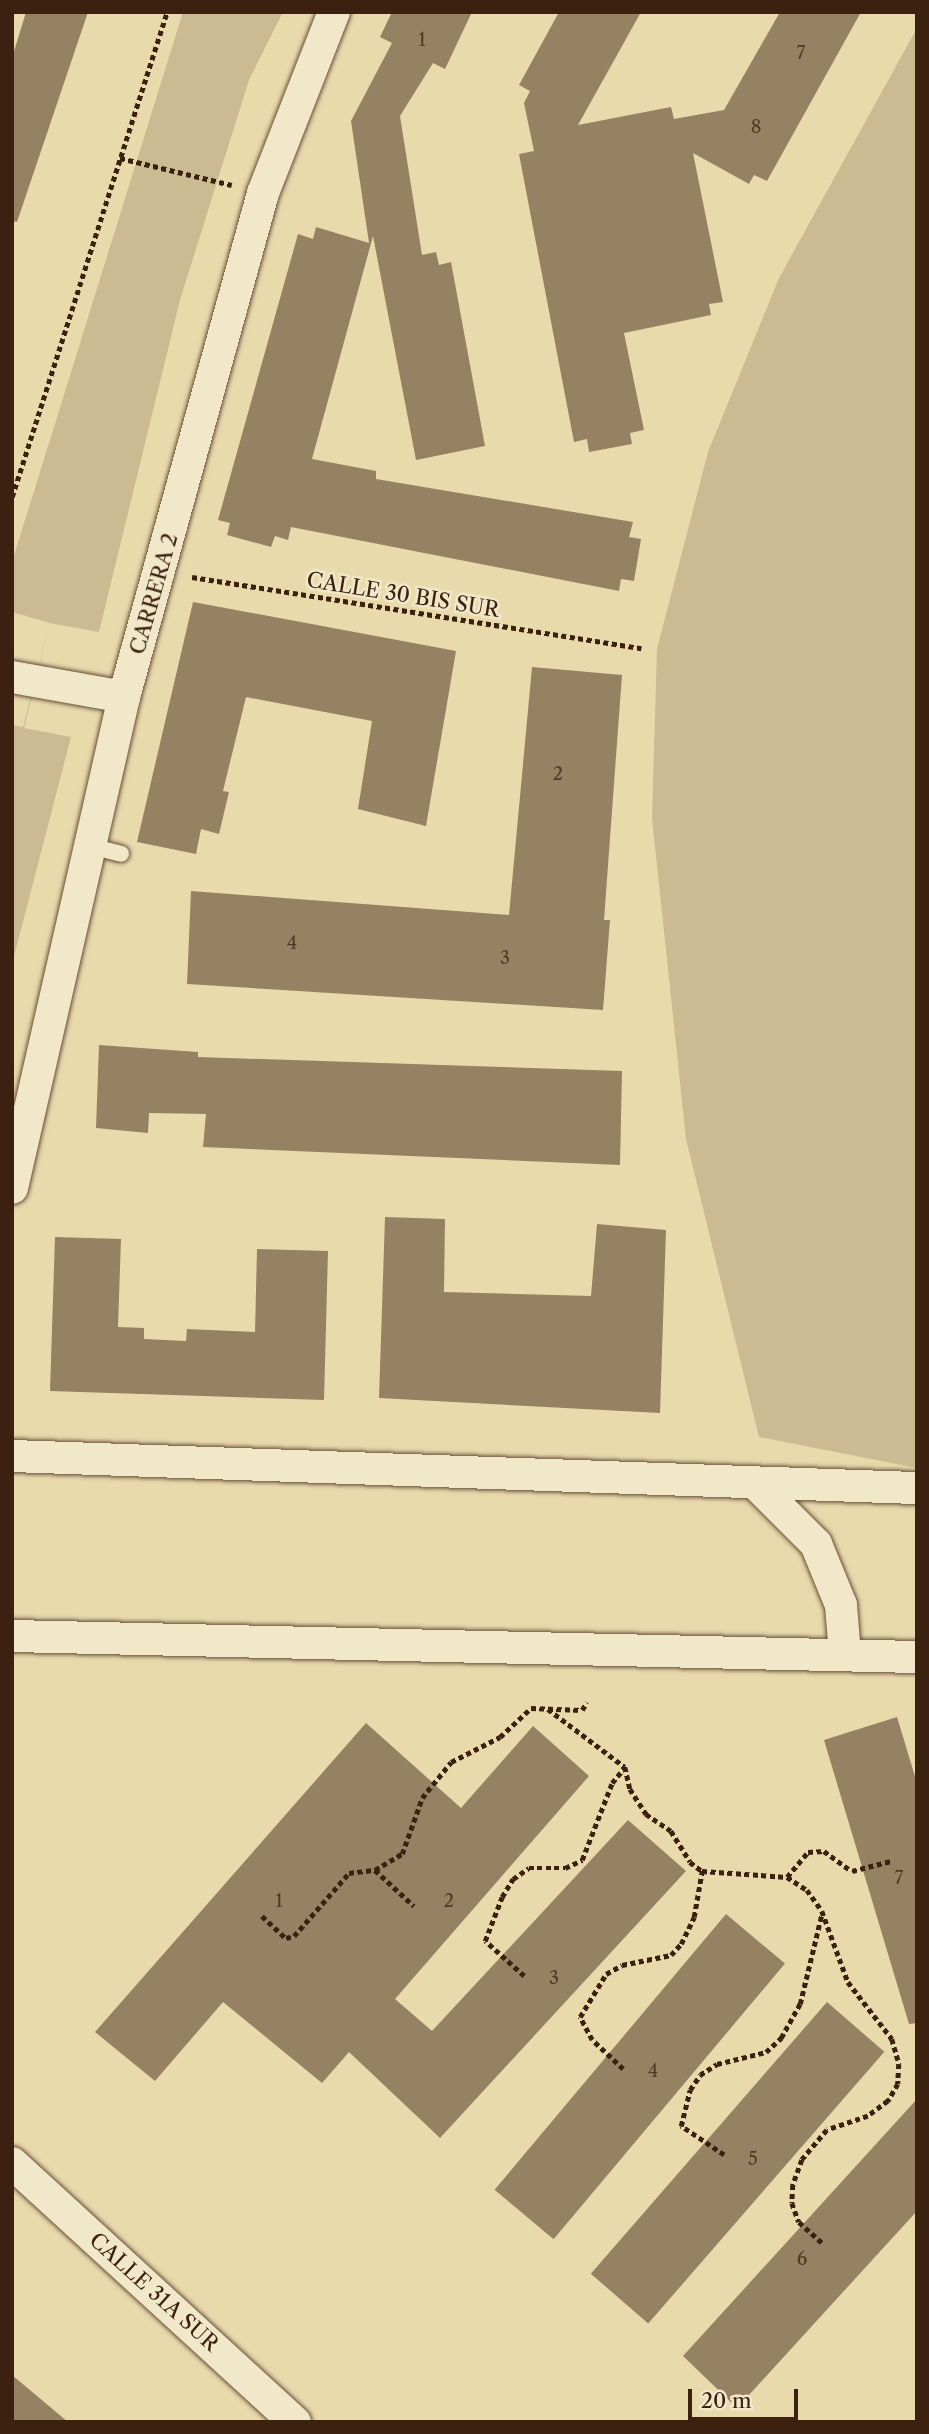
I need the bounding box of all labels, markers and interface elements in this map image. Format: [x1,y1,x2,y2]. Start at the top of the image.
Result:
house number: 1 [418,29,426,51]
house number: 7 [797,42,805,64]
house number: 8 [751,116,761,138]
street label: CARRERA 2 [125,530,183,658]
street label: CALLE 30 BIS SUR [305,567,501,623]
house number: 2 [553,763,563,785]
house number: 4 [287,932,297,954]
house number: 3 [500,947,510,969]
house number: 7 [895,1867,903,1889]
house number: 1 [275,1890,283,1912]
house number: 2 [444,1890,454,1912]
house number: 3 [549,1967,559,1989]
house number: 4 [648,2060,658,2082]
house number: 5 [748,2148,758,2170]
street label: CALLE 31A SUR [84,2227,224,2357]
house number: 6 [797,2248,807,2270]
scale bar [691,2374,801,2418]
text: 20 m [701,2388,752,2413]

